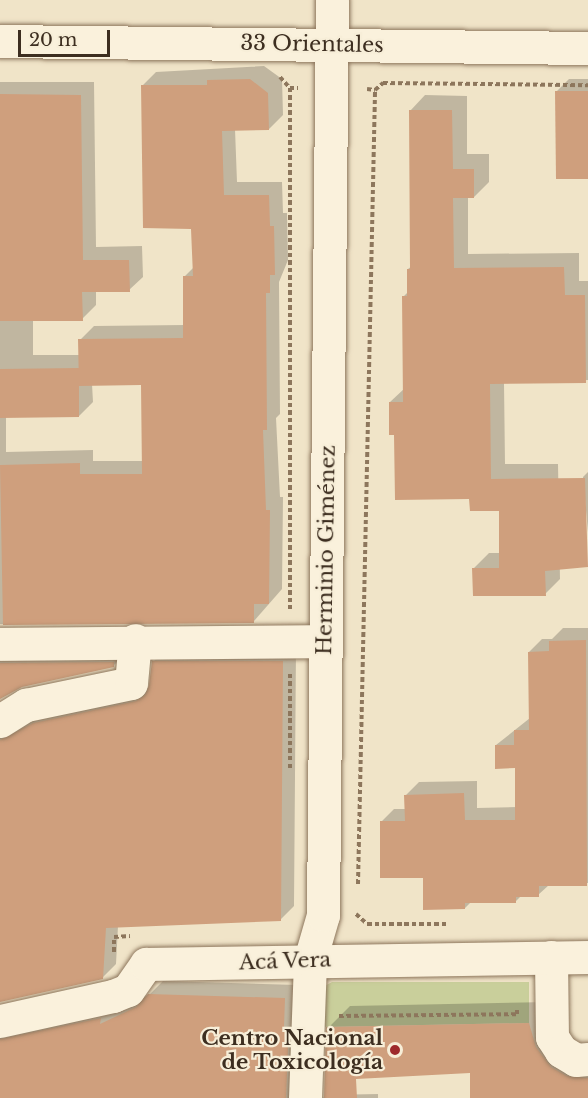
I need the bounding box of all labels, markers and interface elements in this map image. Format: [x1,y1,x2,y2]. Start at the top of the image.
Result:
scale bar [21,18,112,56]
text: 20 m [29,29,77,51]
street label: 33 Orientales [240,30,384,58]
street label: Herminio Giménez [312,445,340,655]
street label: Acá Vera [238,947,332,975]
place label: Centro Nacional de Toxicología [201,1025,383,1075]
marker: Centro Nacional de Toxicología [388,1043,402,1057]

